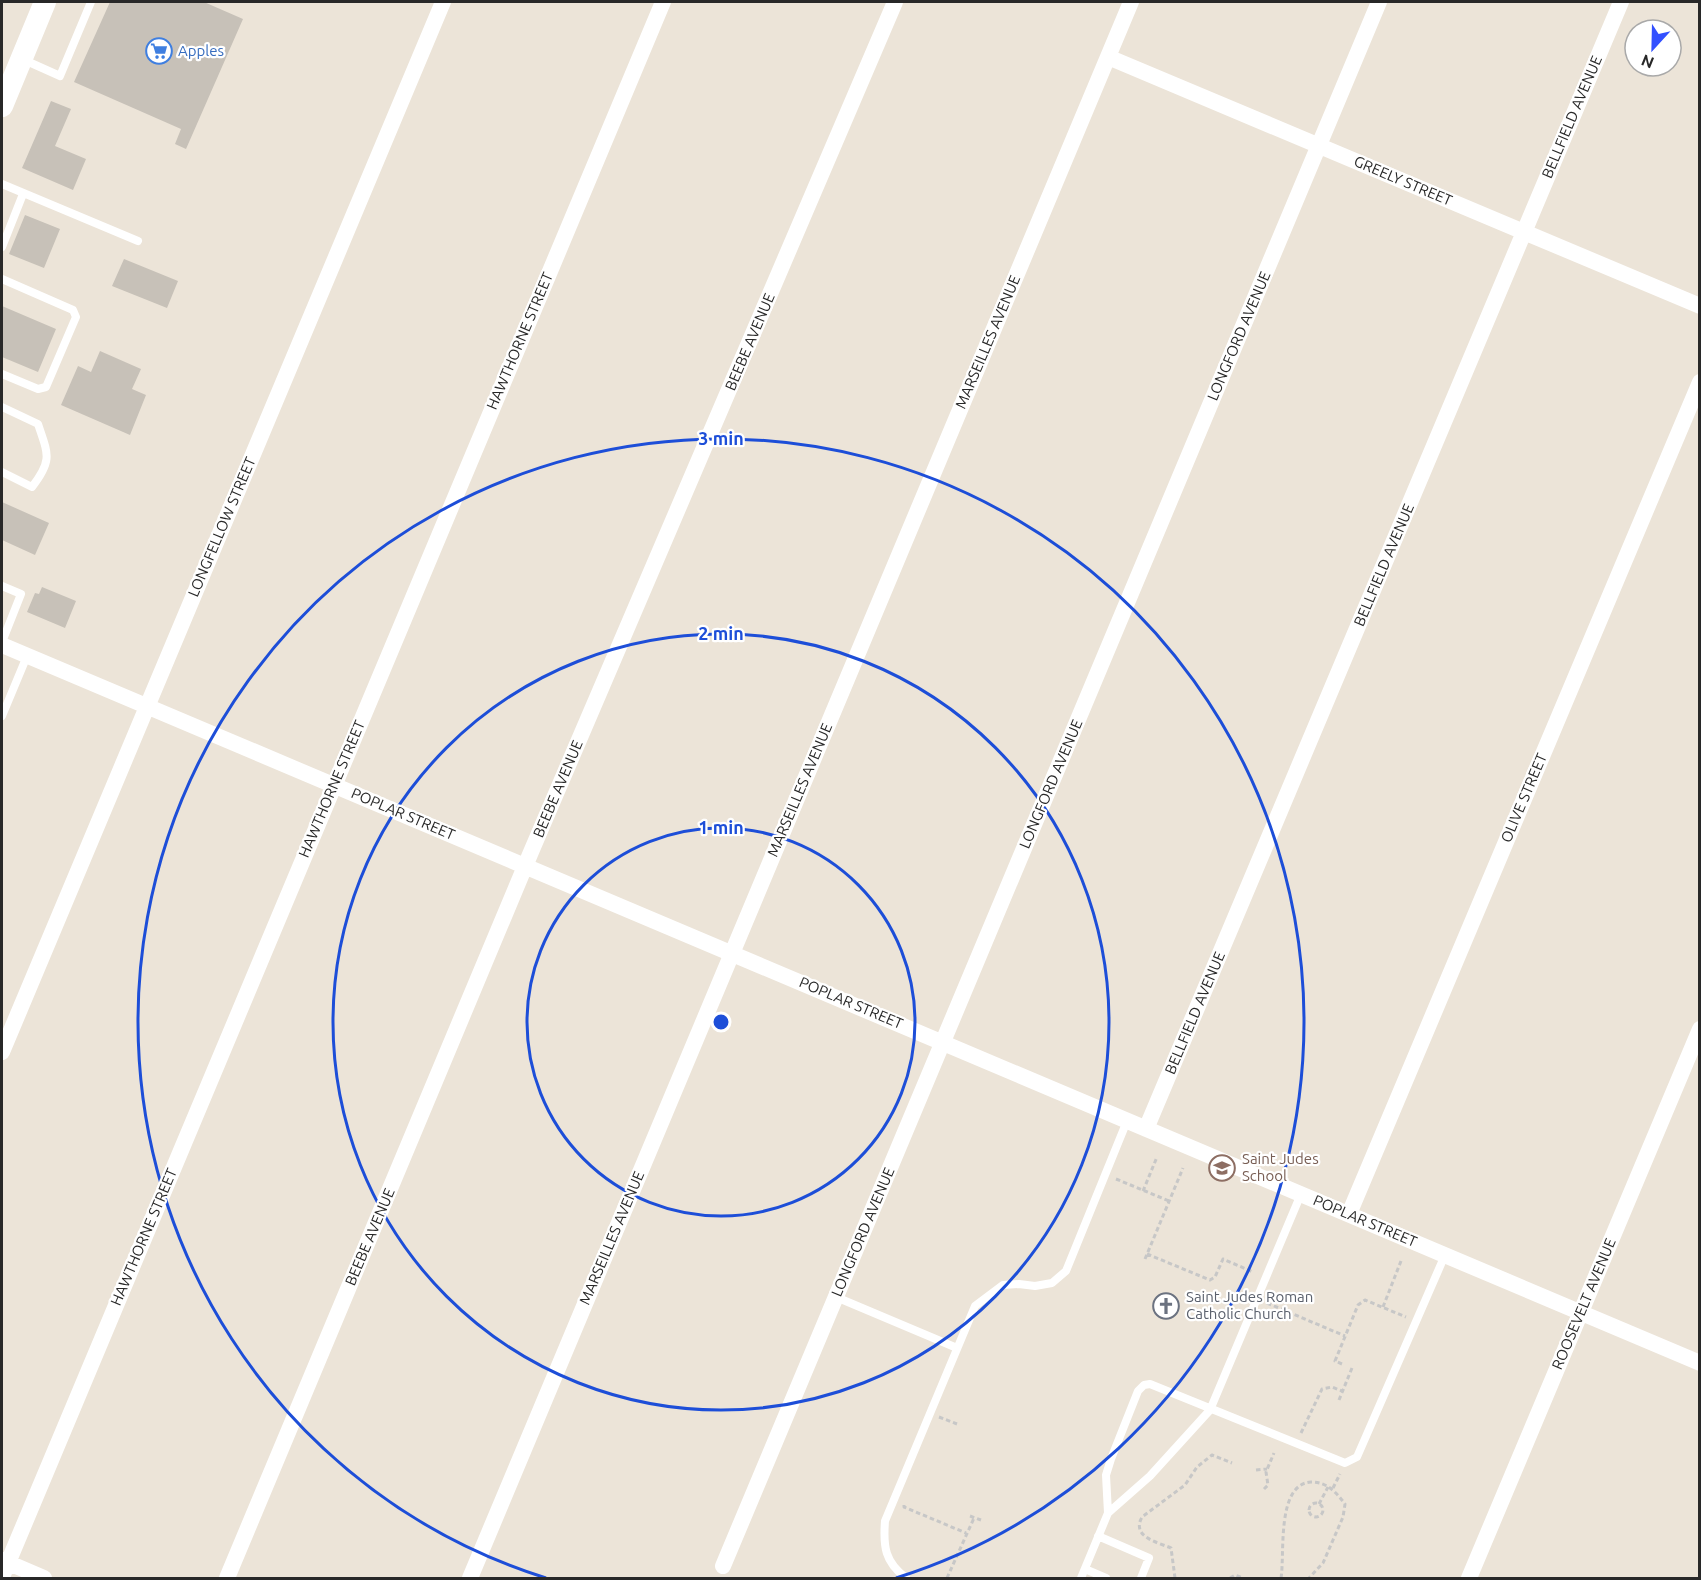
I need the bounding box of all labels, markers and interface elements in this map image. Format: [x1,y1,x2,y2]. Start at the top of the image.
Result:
north arrow [1623,18,1683,78]
supermarket icon: Apples [144,36,174,66]
place label: Apples [178,42,224,59]
text: N [1638,51,1656,72]
street label: BELLFIELD AVENUE [1538,53,1605,181]
street label: GREELY STREET [1352,152,1455,209]
street label: HAWTHORNE STREET [483,269,556,412]
street label: LONGFORD AVENUE [1204,269,1273,403]
street label: MARSEILLES AVENUE [952,272,1023,411]
street label: BEEBE AVENUE [721,291,778,393]
text: 3 min [698,428,744,448]
street label: LONGFELLOW STREET [184,454,259,599]
street label: BELLFIELD AVENUE [1350,501,1417,629]
text: 2 min [698,623,744,643]
street label: HAWTHORNE STREET [295,717,368,860]
street label: LONGFORD AVENUE [1016,717,1085,851]
street label: MARSEILLES AVENUE [764,720,835,859]
street label: BEEBE AVENUE [529,738,586,840]
street label: OLIVE STREET [1497,750,1550,845]
street label: POPLAR STREET [349,784,458,843]
text: 1 min [698,817,744,837]
street label: BELLFIELD AVENUE [1161,949,1228,1077]
street label: POPLAR STREET [797,973,906,1032]
centre of rings [711,1012,731,1032]
place label: Saint Judes School [1242,1150,1319,1184]
school or university icon: Saint Judes School [1207,1153,1237,1183]
street label: HAWTHORNE STREET [107,1165,180,1308]
street label: LONGFORD AVENUE [828,1165,897,1299]
street label: MARSEILLES AVENUE [576,1168,647,1307]
street label: BEEBE AVENUE [341,1186,398,1288]
street label: POPLAR STREET [1311,1191,1420,1250]
street label: ROOSEVELT AVENUE [1548,1236,1619,1372]
place label: Saint Judes Roman Catholic Church [1186,1288,1313,1322]
church icon: Saint Judes Roman Catholic Church [1151,1291,1181,1321]

